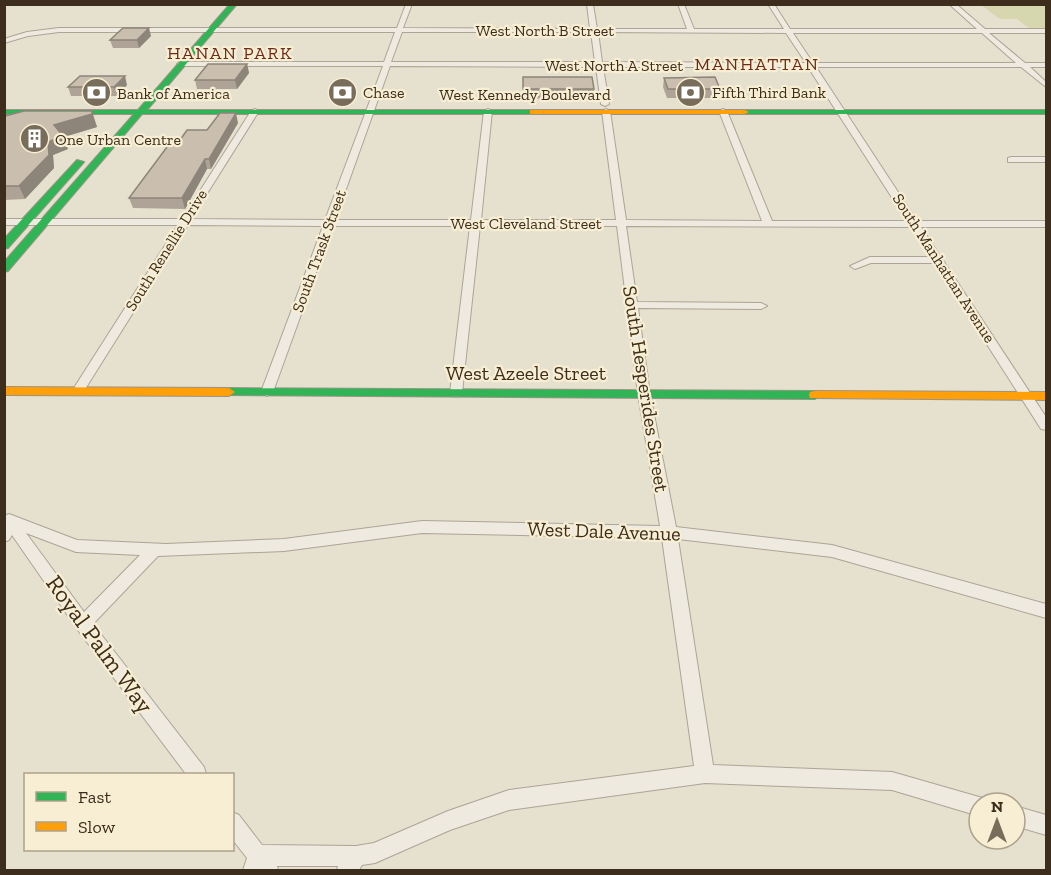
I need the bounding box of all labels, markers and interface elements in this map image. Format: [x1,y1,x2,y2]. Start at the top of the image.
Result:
street label: West North B Street [476,21,614,40]
district label: HANAN PARK [167,42,293,64]
district label: MANHATTAN [695,53,819,75]
street label: West North A Street [545,56,683,75]
bank icon: Chase [326,76,358,108]
bank icon: Fifth Third Bank [675,76,707,108]
bank icon: Bank of America [80,77,112,109]
place label: Chase [363,83,405,102]
place label: Fifth Third Bank [712,83,827,102]
place label: Bank of America [117,84,230,103]
street label: West Kennedy Boulevard [439,85,611,104]
building icon: One Urban Centre [18,123,50,155]
place label: One Urban Centre [55,130,181,149]
street label: South Renellie Drive [121,186,211,314]
street label: South Trask Street [288,187,350,315]
street label: South Manhattan Avenue [889,190,999,346]
street label: West Cleveland Street [450,214,602,233]
street label: South Hesperides Street [618,284,674,495]
street label: West Azeele Street [446,361,607,385]
street label: West Dale Avenue [527,516,681,546]
street label: Royal Palm Way [40,569,160,719]
legend [24,773,234,851]
text: Fast [78,786,111,808]
north arrow [967,791,1027,851]
text: N [991,797,1003,816]
text: Slow [78,816,115,838]

